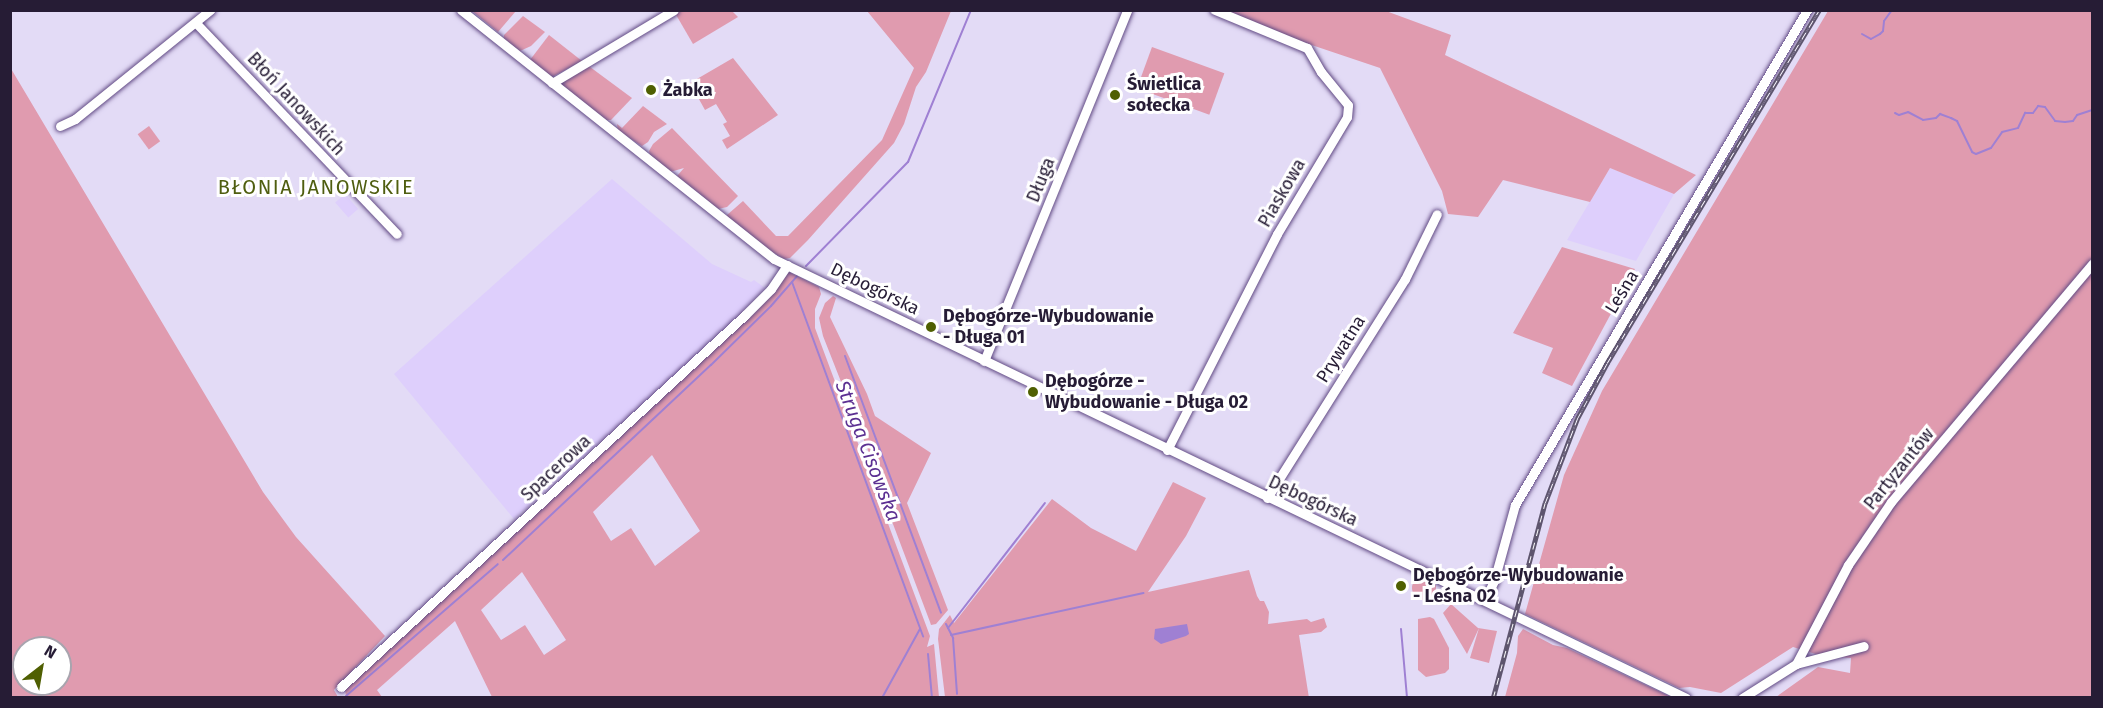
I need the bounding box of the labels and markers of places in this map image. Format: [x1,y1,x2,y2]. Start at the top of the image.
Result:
place label: Świetlica sołecka [1127,74,1201,116]
place label: Żabka [663,79,713,101]
marker: Żabka [644,83,658,97]
marker: Świetlica sołecka [1108,88,1122,102]
place label: Dębogórze-Wybudowanie - Długa 01 [943,306,1154,348]
marker: Dębogórze-Wybudowanie - Długa 01 [924,320,938,334]
place label: Dębogórze - Wybudowanie - Długa 02 [1045,371,1248,413]
marker: Dębogórze - Wybudowanie - Długa 02 [1026,385,1040,399]
place label: Dębogórze-Wybudowanie - Leśna 02 [1413,565,1624,608]
marker: Dębogórze-Wybudowanie - Leśna 02 [1394,579,1408,593]

